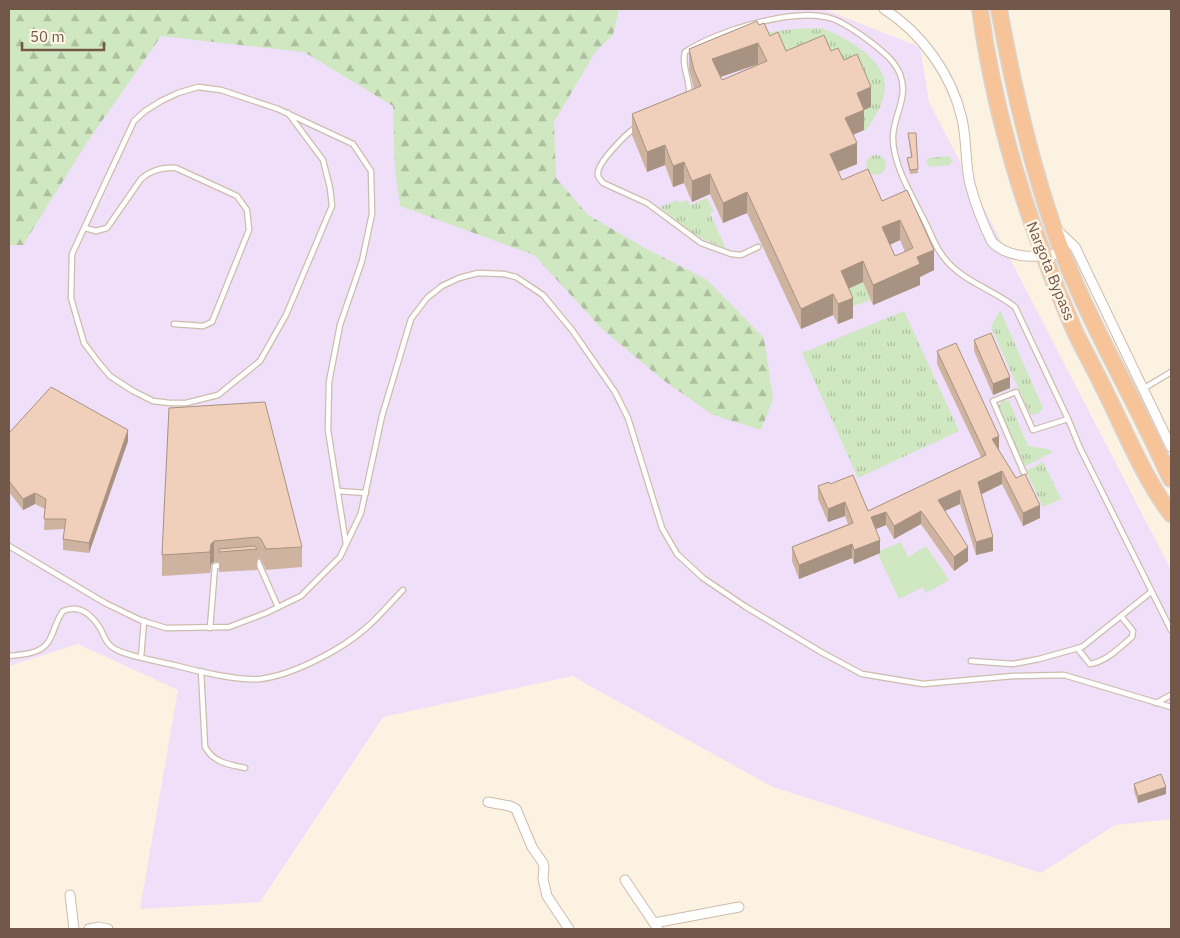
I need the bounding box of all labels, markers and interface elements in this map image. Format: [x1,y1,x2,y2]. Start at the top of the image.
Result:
scale bar [22,20,105,52]
text: 50 m [30,27,65,46]
street label: Nargota Bypass [1022,219,1080,323]

